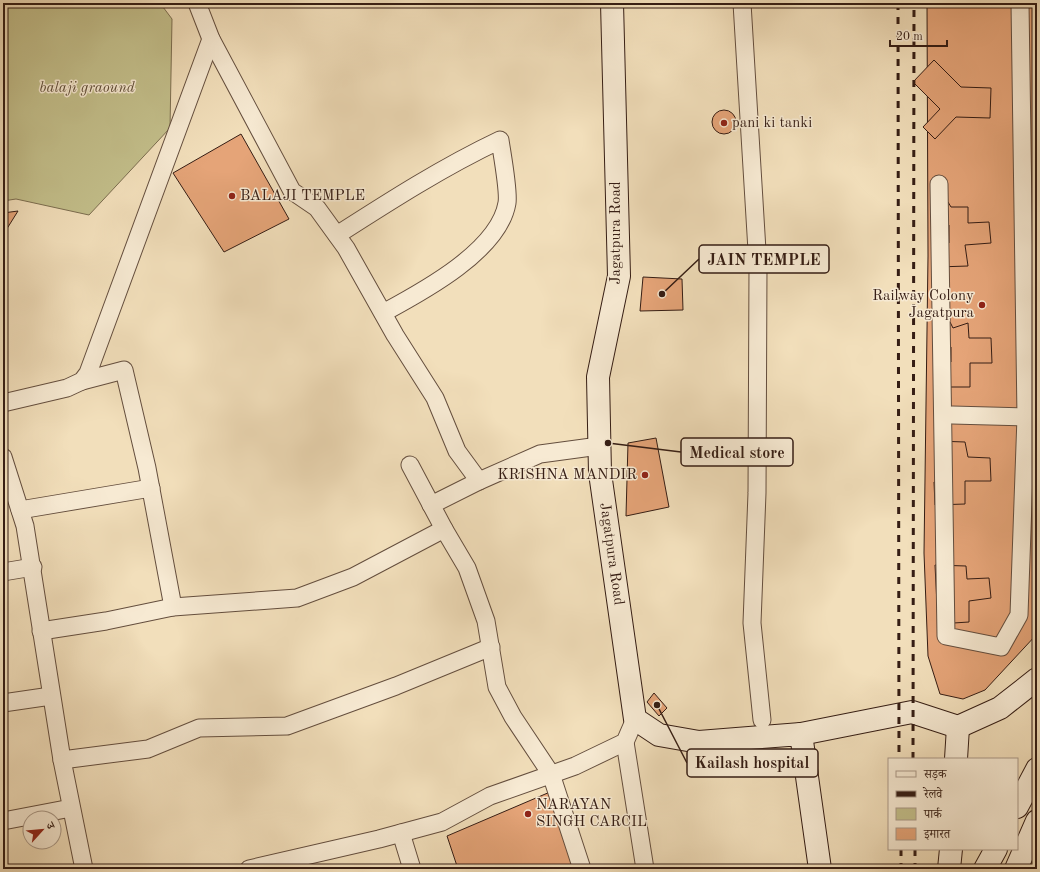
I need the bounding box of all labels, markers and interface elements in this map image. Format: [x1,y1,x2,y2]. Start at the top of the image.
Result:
scale bar [890,22,947,48]
text: 20 m [896,31,923,43]
park label: balaji graound [39,81,136,96]
place label: pani ki tanki [732,116,812,131]
marker: pani ki tanki [719,118,729,128]
street label: Jagatpura Road [609,181,624,285]
place label: BALAJI TEMPLE [240,189,365,204]
marker: BALAJI TEMPLE [227,191,237,201]
callout: JAIN TEMPLE [699,245,829,273]
text: JAIN TEMPLE [707,253,821,269]
place label: Railway Colony Jagatpura [872,289,975,321]
marker: Railway Colony Jagatpura [977,300,987,310]
callout: Medical store [681,438,793,466]
text: Medical store [689,446,785,462]
place label: KRISHNA MANDIR [497,468,637,483]
marker: KRISHNA MANDIR [640,470,650,480]
street label: Jagatpura Road [597,502,626,606]
callout: Kailash hospital [687,749,818,777]
text: Kailash hospital [695,756,809,772]
legend [888,758,1018,850]
text: सड़क [923,769,948,781]
text: रेलवे [922,786,943,801]
place label: NARAYAN SINGH CARCIL [536,798,647,830]
text: पार्क [923,807,943,821]
marker: NARAYAN SINGH CARCIL [523,809,533,819]
north arrow [22,810,62,850]
text: उ [43,820,56,832]
text: इमारत [923,829,951,841]

